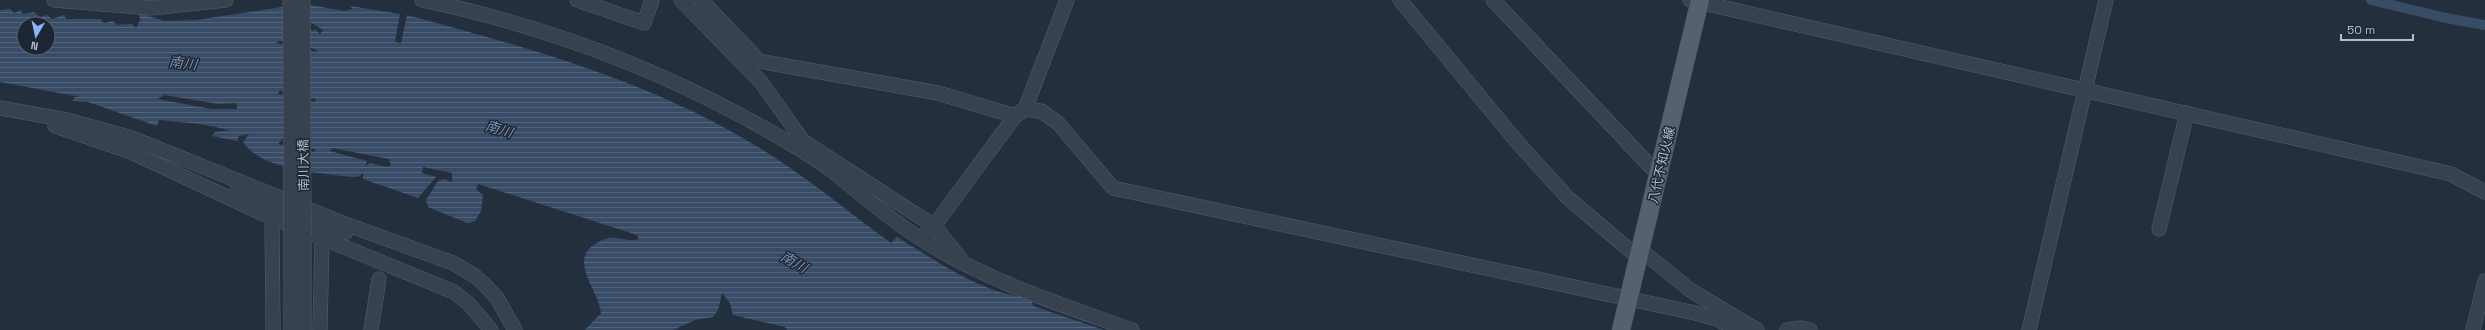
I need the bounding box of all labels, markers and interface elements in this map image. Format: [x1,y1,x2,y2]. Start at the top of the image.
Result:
north arrow [16,16,56,56]
scale bar [2341,16,2413,42]
text: 50 m [2347,22,2375,38]
text: N [30,38,39,53]
water label: 南川 [168,52,200,74]
water label: 南川 [483,116,517,142]
street label: 八代不知火線 [1644,125,1679,205]
street label: 南川大橋 [295,139,312,191]
water label: 南川 [777,247,812,278]

